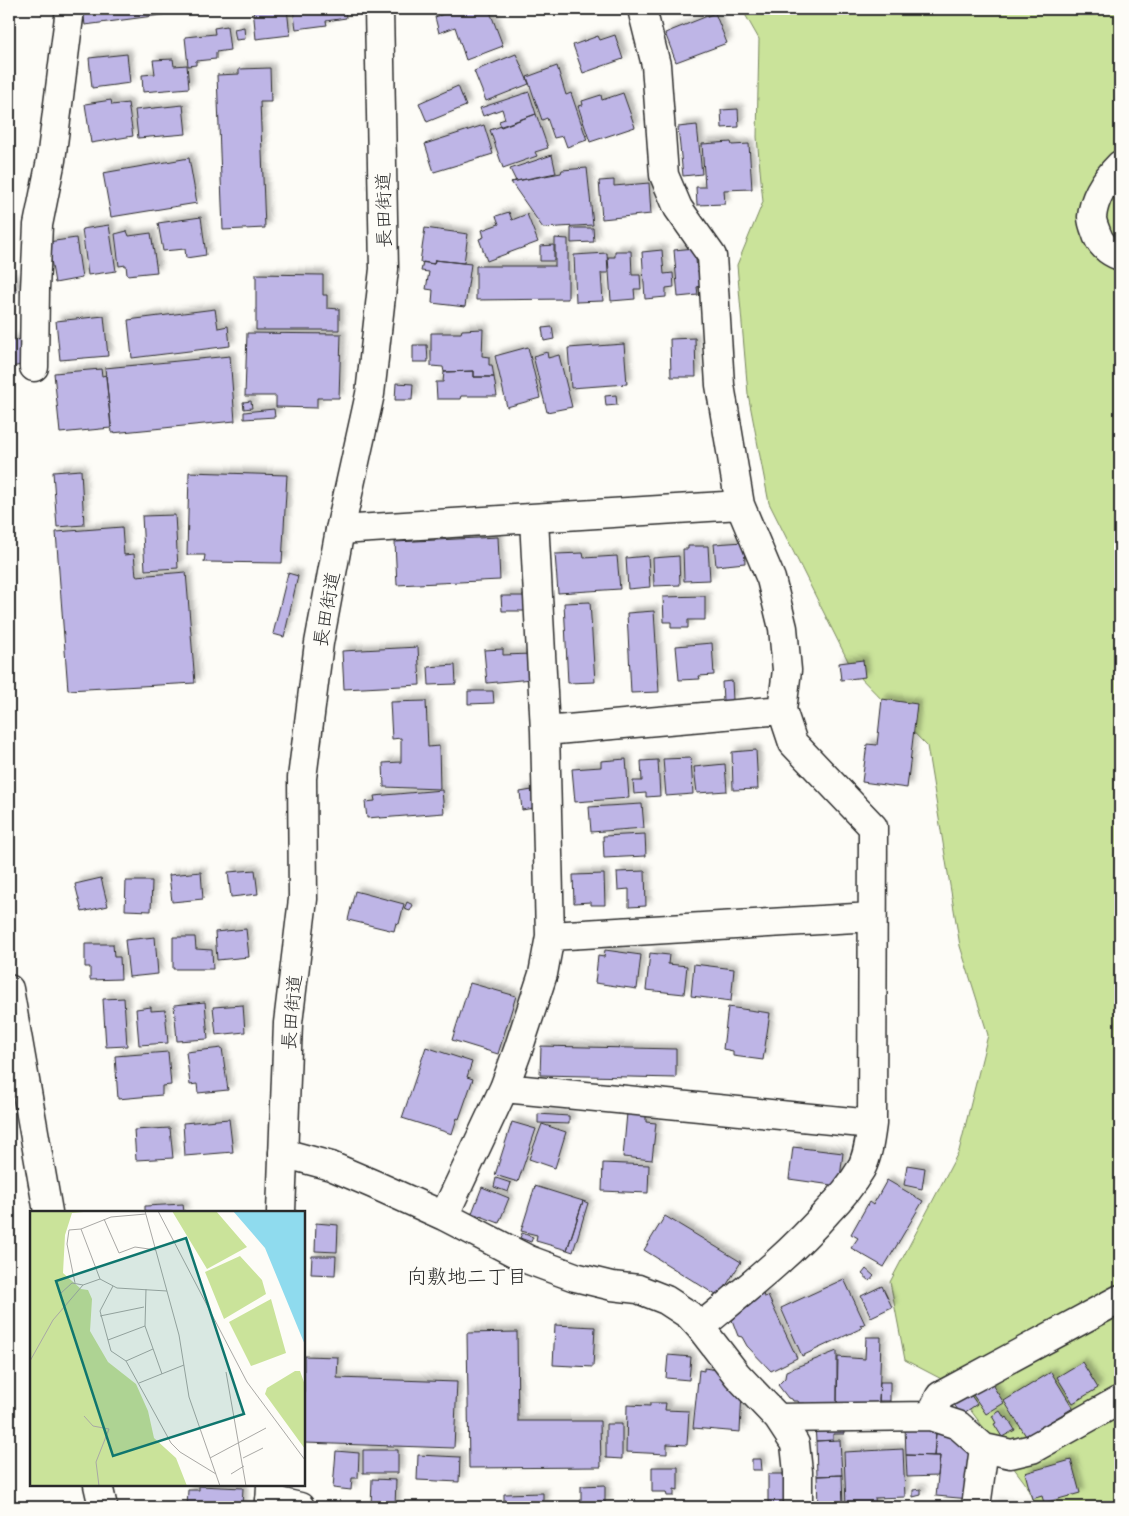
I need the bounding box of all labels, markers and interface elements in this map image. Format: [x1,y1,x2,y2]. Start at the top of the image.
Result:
street label: 長田街道 [371,172,396,248]
street label: 長田街道 [309,570,344,649]
street label: 長田街道 [277,973,306,1051]
inset map [30,1211,305,1486]
district label: 向敷地二丁目 [407,1264,527,1288]

